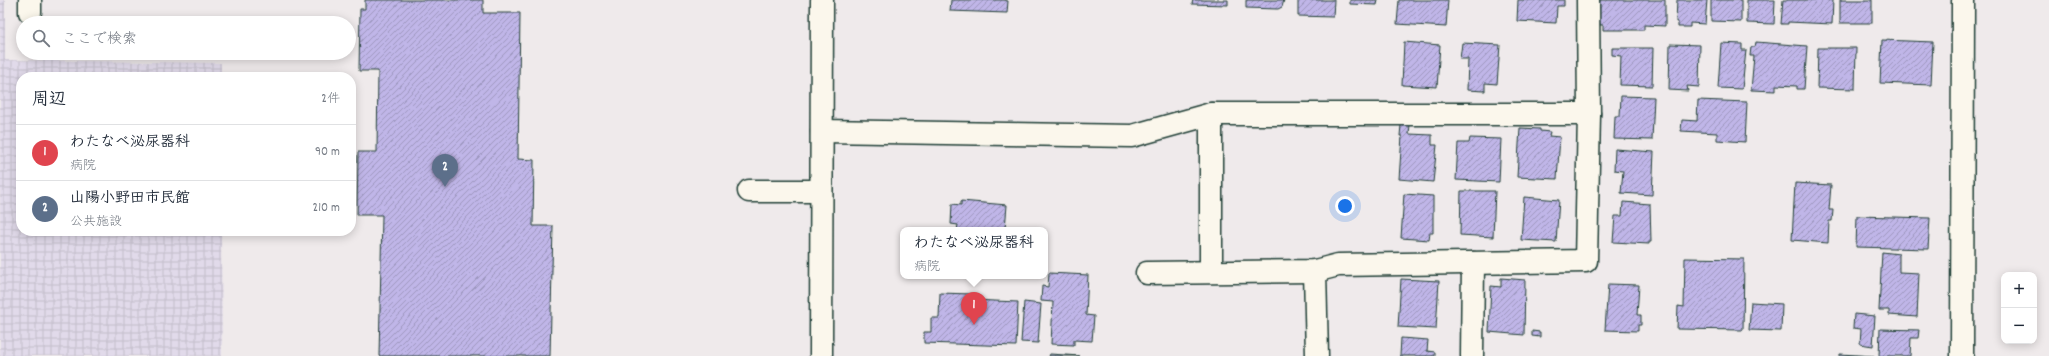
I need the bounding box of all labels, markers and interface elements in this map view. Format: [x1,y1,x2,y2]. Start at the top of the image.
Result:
search box [16,16,356,60]
icon: search [30,27,52,49]
text: ここで検索 [62,29,137,51]
text: 周辺 [32,89,66,113]
text: 2件 [321,90,340,109]
text: わたなべ泌尿器科 [70,132,190,154]
text: 1 [44,143,46,162]
text: 90 m [315,143,340,162]
pin: 2 [432,154,458,187]
text: 病院 [70,157,96,176]
text: 山陽小野田市民館 [70,188,190,210]
your location [1335,196,1355,216]
text: 2 [42,199,48,218]
text: 210 m [312,199,340,218]
text: 公共施設 [70,213,122,232]
popup [900,227,1048,279]
text: わたなべ泌尿器科 [914,233,1034,255]
text: 病院 [914,258,940,277]
map controls [2001,272,2037,344]
button: + [2001,272,2037,308]
pin: 1 [961,292,987,325]
button: − [2001,308,2037,344]

